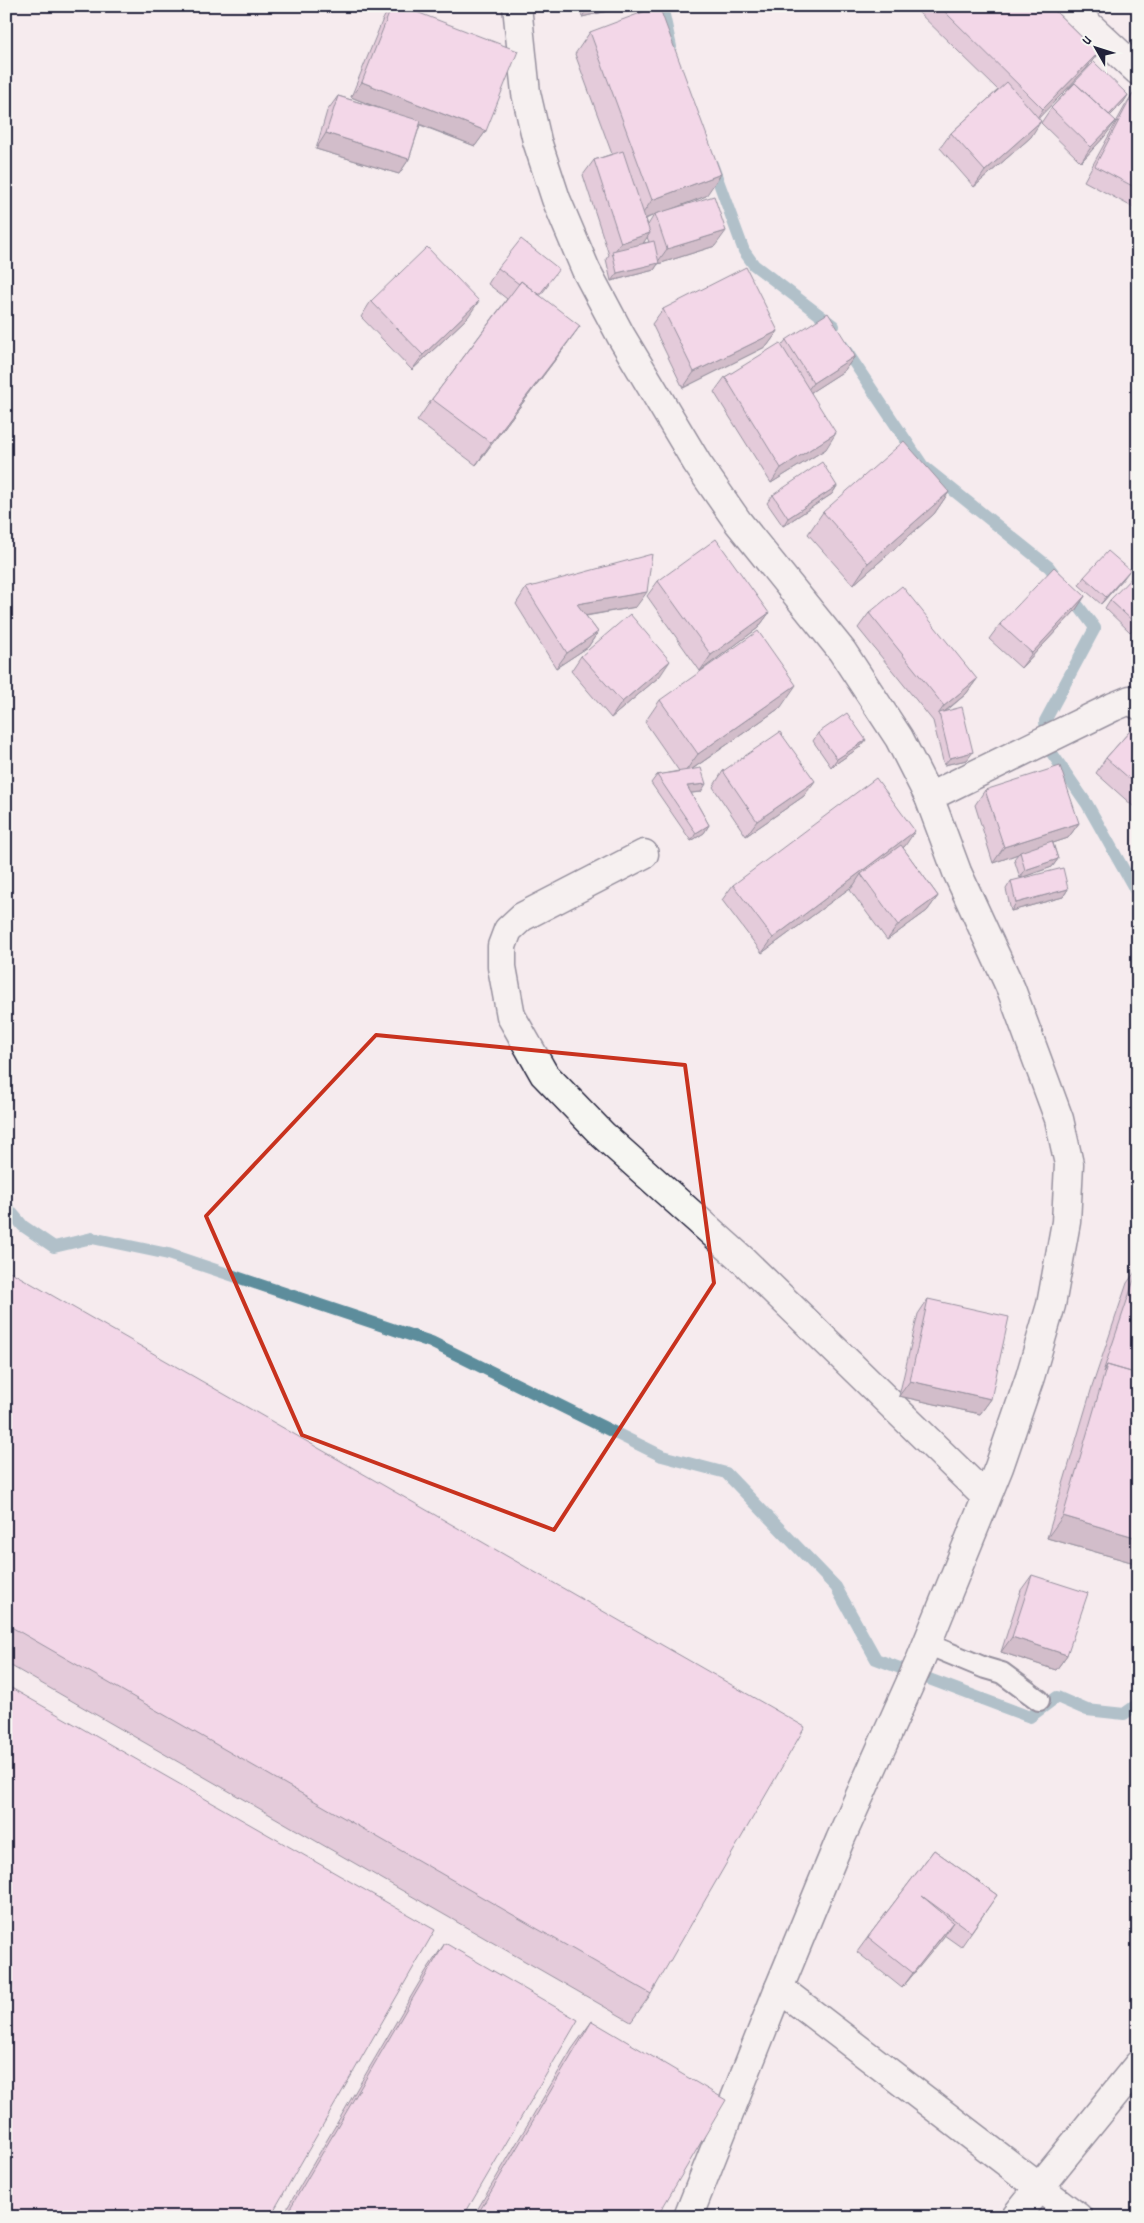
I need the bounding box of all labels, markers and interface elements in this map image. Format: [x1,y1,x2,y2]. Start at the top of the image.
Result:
north arrow [1072,22,1122,72]
text: U [1078,32,1098,50]

